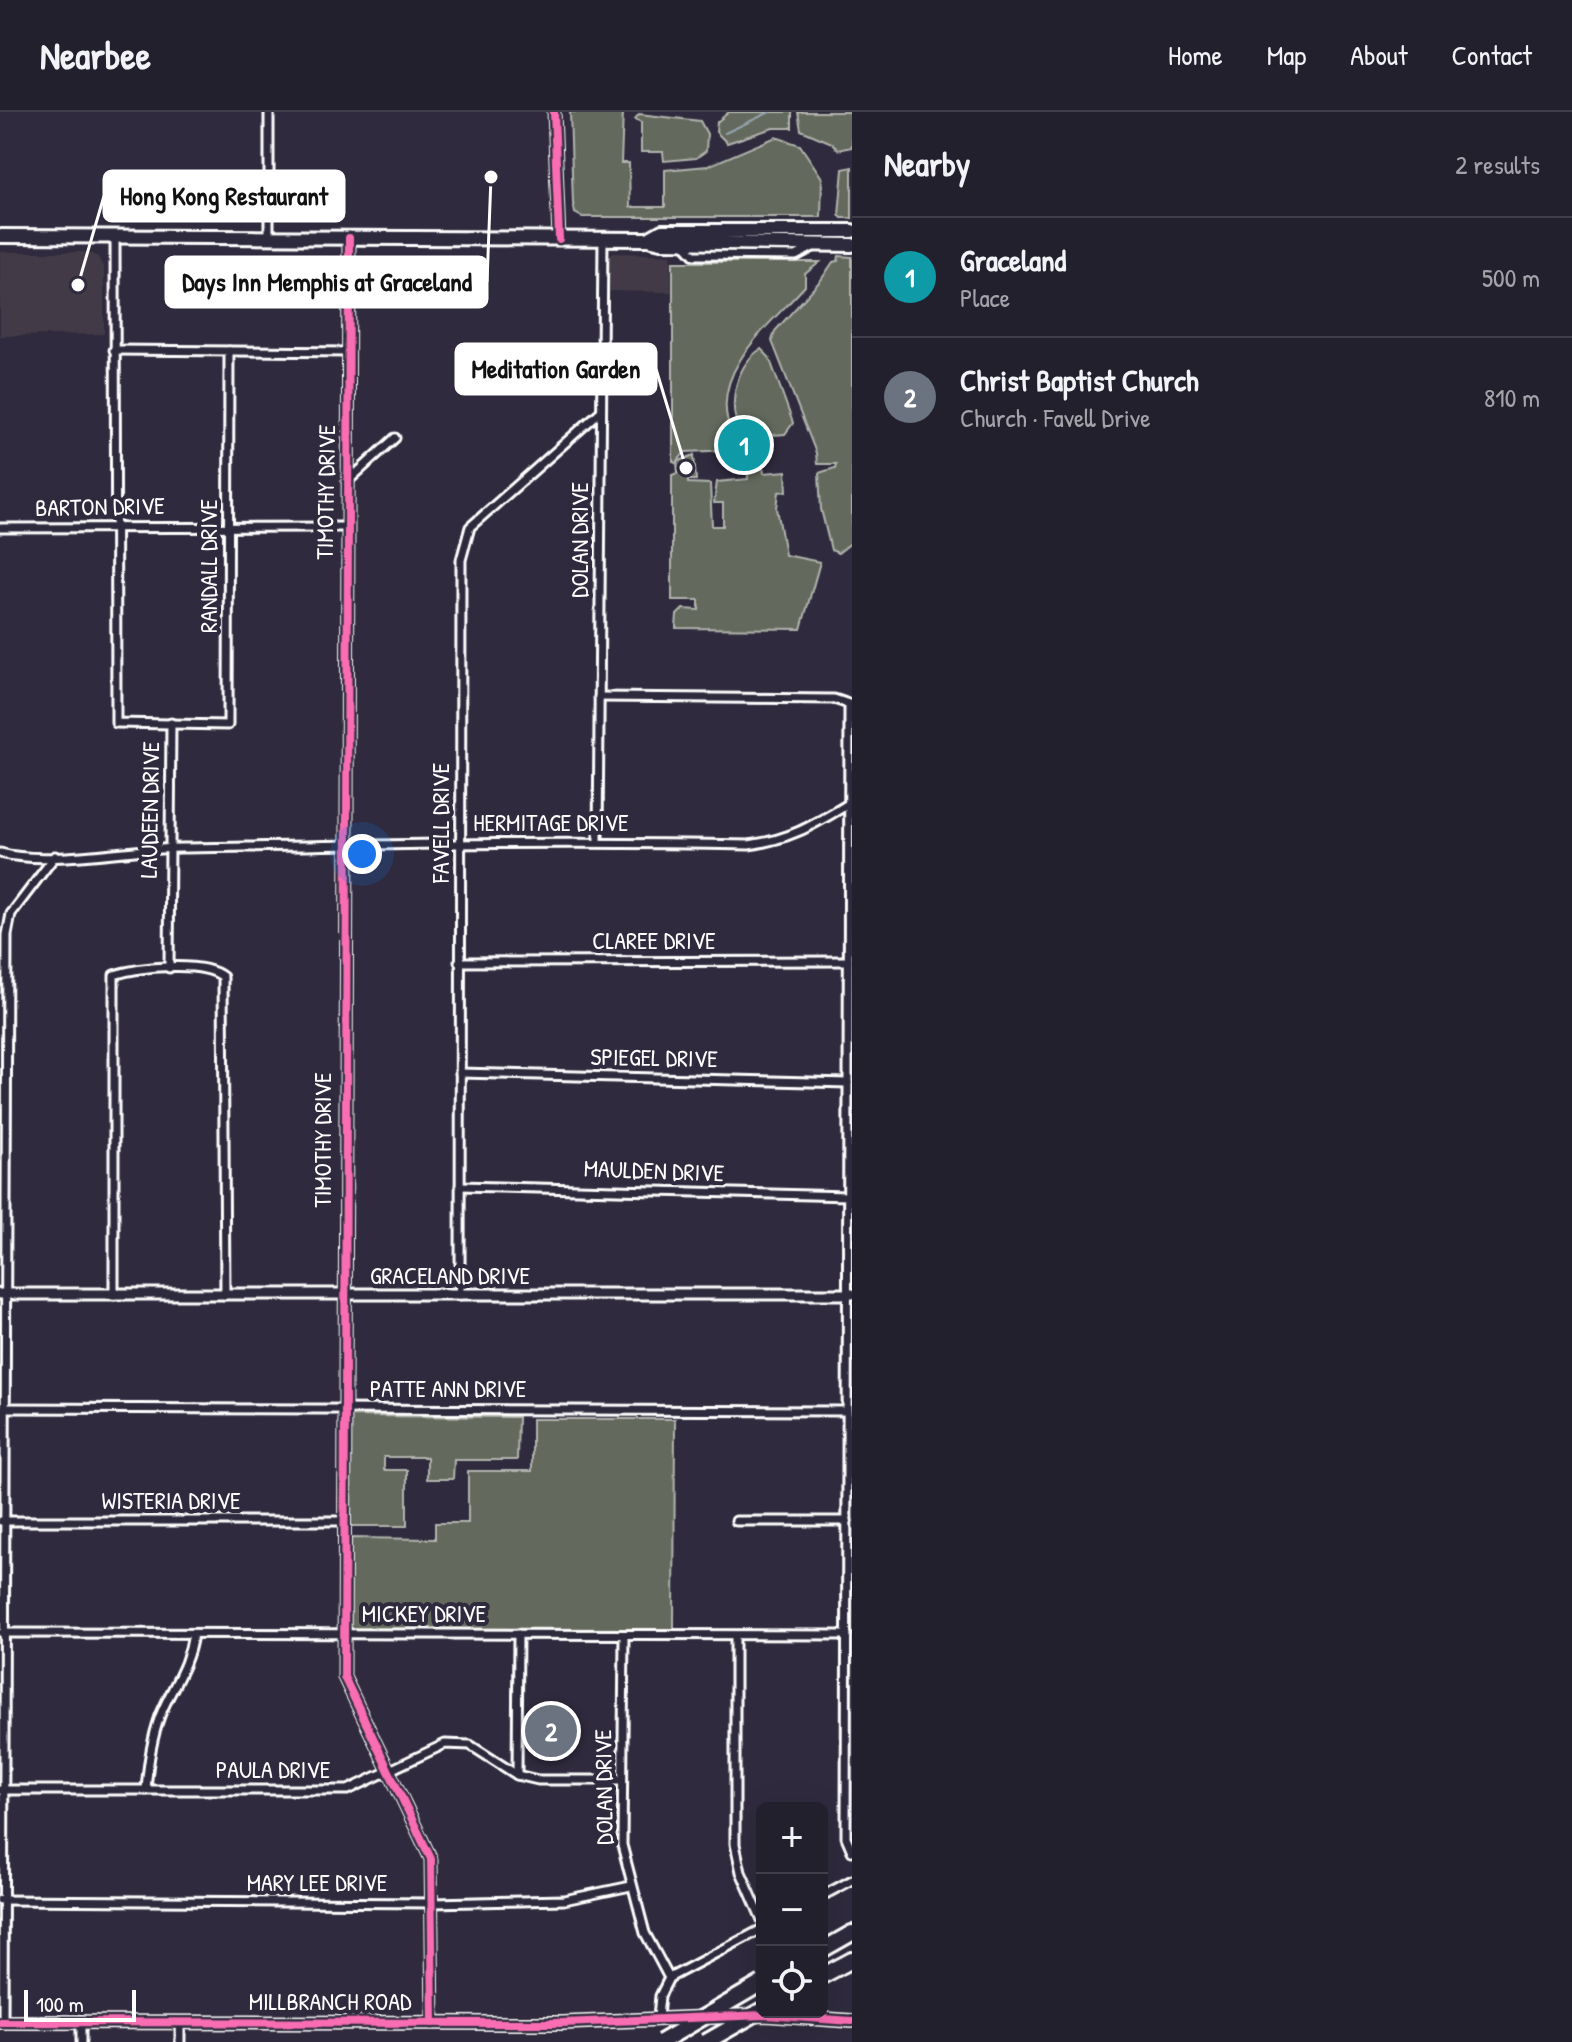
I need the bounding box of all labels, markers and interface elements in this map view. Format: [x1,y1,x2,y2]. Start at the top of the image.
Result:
text: Nearbee [40,29,151,81]
text: Home [1168,36,1223,74]
text: Map [1267,36,1306,74]
text: About [1350,36,1408,74]
text: Contact [1452,36,1532,74]
text: Nearby [884,141,970,187]
text: 2 results [1455,147,1540,182]
callout: Hong Kong Restaurant [104,171,344,221]
text: Hong Kong Restaurant [120,178,329,214]
text: Graceland [960,240,1066,280]
callout: Days Inn Memphis at Graceland [166,257,487,307]
text: 1 [905,260,915,295]
text: 500 m [1482,260,1540,295]
text: Days Inn Memphis at Graceland [182,264,473,300]
text: Place [960,280,1010,315]
callout: Meditation Garden [456,344,656,394]
text: Meditation Garden [472,351,640,386]
text: Christ Baptist Church [960,360,1199,400]
text: 2 [904,380,916,415]
text: 810 m [1484,380,1540,415]
text: Church · Favell Drive [960,400,1151,435]
pin: 1 [718,415,770,475]
street label: TIMOTHY DRIVE [308,424,342,560]
street label: DOLAN DRIVE [563,482,595,598]
street label: BARTON DRIVE [35,489,165,523]
street label: RANDALL DRIVE [192,499,224,633]
street label: LAUDEEN DRIVE [132,741,166,879]
street label: FAVELL DRIVE [424,763,456,884]
street label: HERMITAGE DRIVE [473,806,629,838]
your location [342,834,382,874]
street label: CLAREE DRIVE [592,924,716,956]
street label: SPIEGEL DRIVE [590,1040,718,1074]
street label: TIMOTHY DRIVE [306,1072,338,1208]
street label: MAULDEN DRIVE [583,1152,725,1188]
street label: GRACELAND DRIVE [370,1259,531,1291]
street label: PATTE ANN DRIVE [370,1372,527,1404]
street label: WISTERIA DRIVE [101,1484,241,1516]
street label: MICKEY DRIVE [362,1597,487,1629]
pin: 2 [525,1701,577,1761]
street label: DOLAN DRIVE [586,1729,620,1845]
street label: PAULA DRIVE [216,1753,331,1785]
map controls [756,1802,828,2018]
button: + [756,1802,828,1874]
street label: MARY LEE DRIVE [247,1866,388,1898]
button: − [756,1874,828,1946]
button: locate [756,1946,828,2018]
street label: MILLBRANCH ROAD [249,1985,412,2017]
scale bar [24,1986,136,2022]
text: 100 m [36,1989,84,2019]

